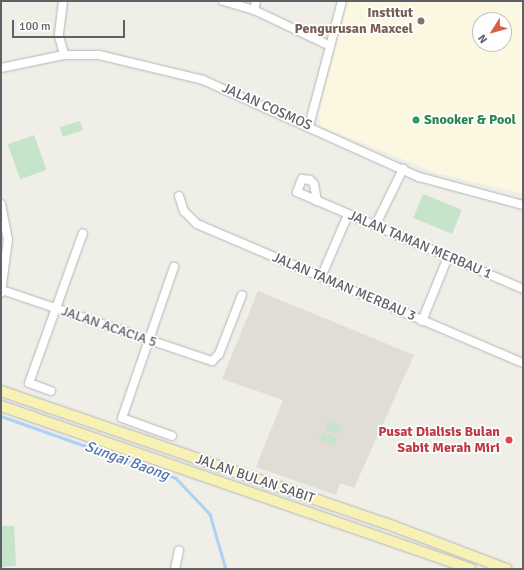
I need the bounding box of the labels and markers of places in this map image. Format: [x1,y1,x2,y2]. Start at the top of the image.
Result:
place label: Institut Pengurusan Maxcel [295,5,413,38]
marker: Institut Pengurusan Maxcel [416,16,426,26]
place label: Snooker & Pool [424,112,516,128]
marker: Snooker & Pool [411,115,421,125]
place label: Pusat Dialisis Bulan Sabit Merah Miri [378,424,500,456]
marker: Pusat Dialisis Bulan Sabit Merah Miri [503,434,515,446]

